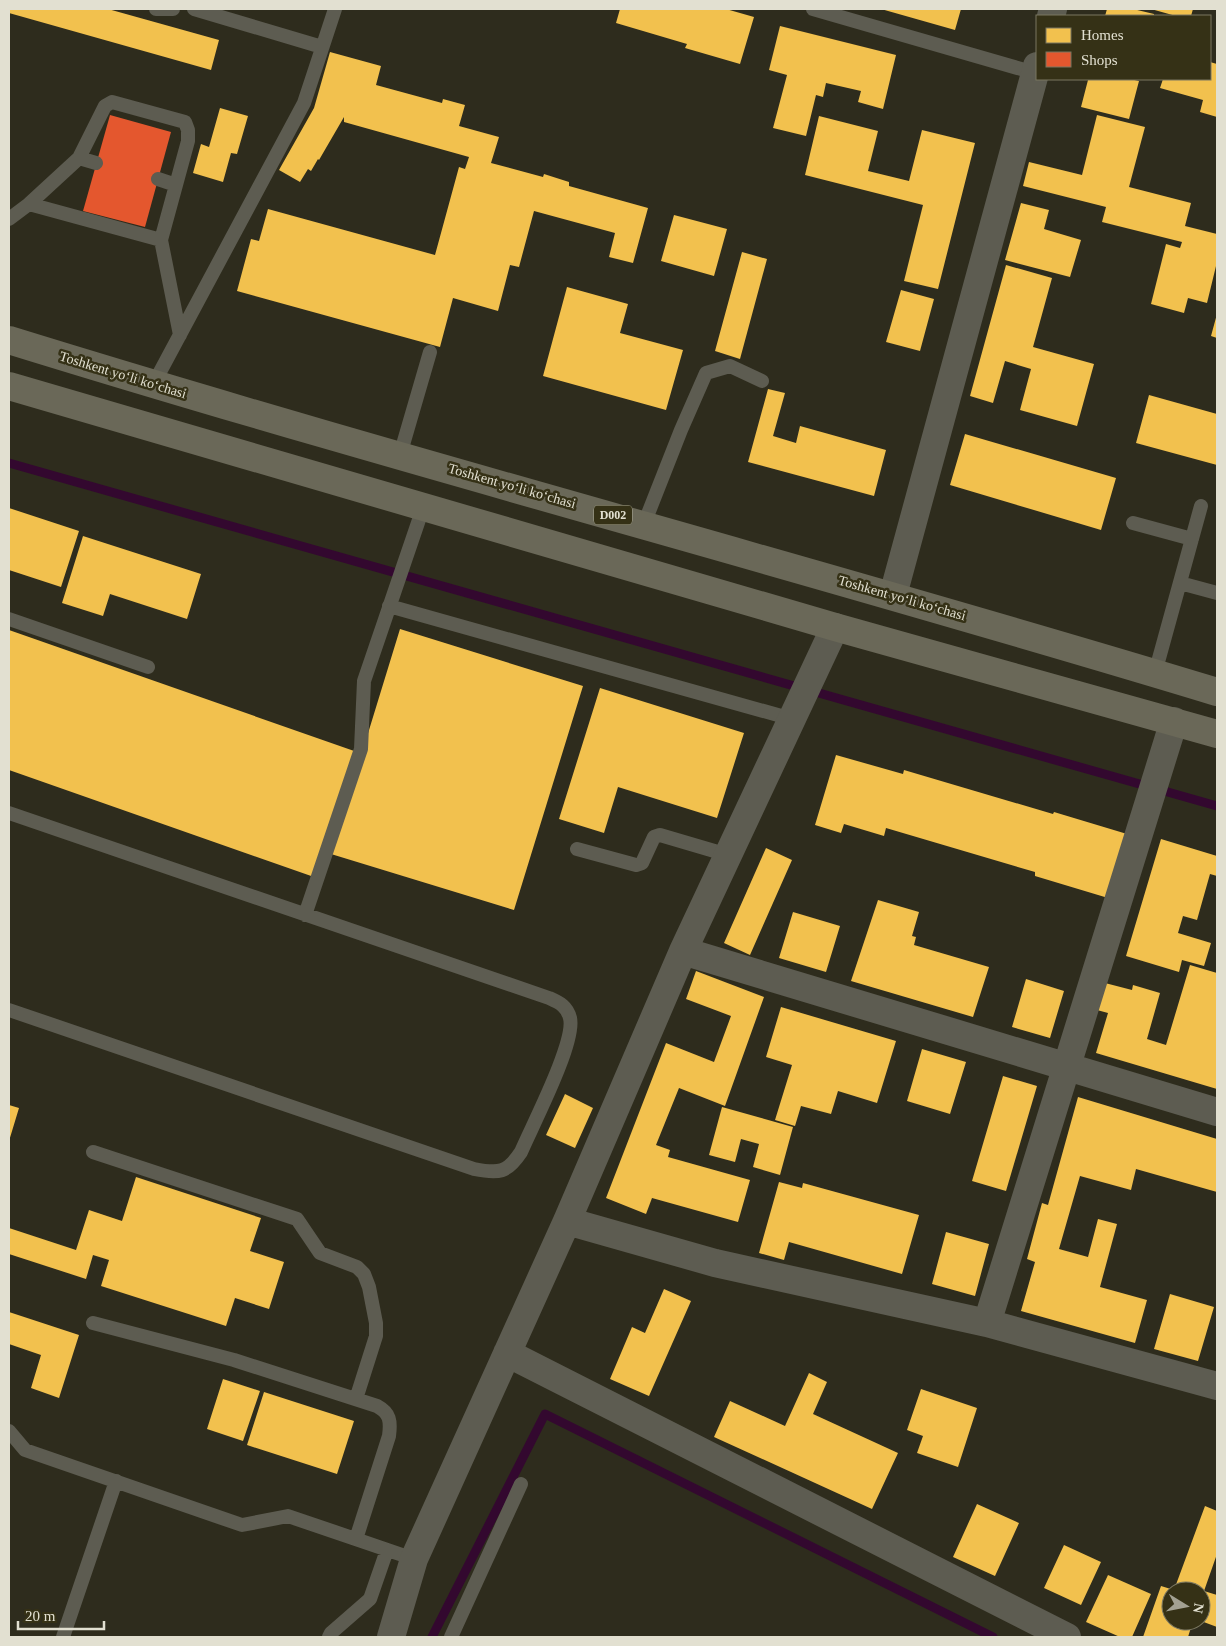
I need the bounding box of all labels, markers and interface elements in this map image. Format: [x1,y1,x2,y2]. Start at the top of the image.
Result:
legend [1036,15,1211,80]
text: Homes [1081,27,1124,43]
text: Shops [1081,52,1118,68]
street label: Toshkent yo‘li ko‘chasi [58,349,188,401]
street label: Toshkent yo‘li ko‘chasi [446,461,578,511]
road number: D002 [594,506,632,524]
street label: Toshkent yo‘li ko‘chasi [836,573,968,623]
north arrow [1161,1581,1211,1631]
scale bar [18,1598,104,1630]
text: N [1190,1602,1207,1614]
text: 20 m [25,1608,56,1624]

